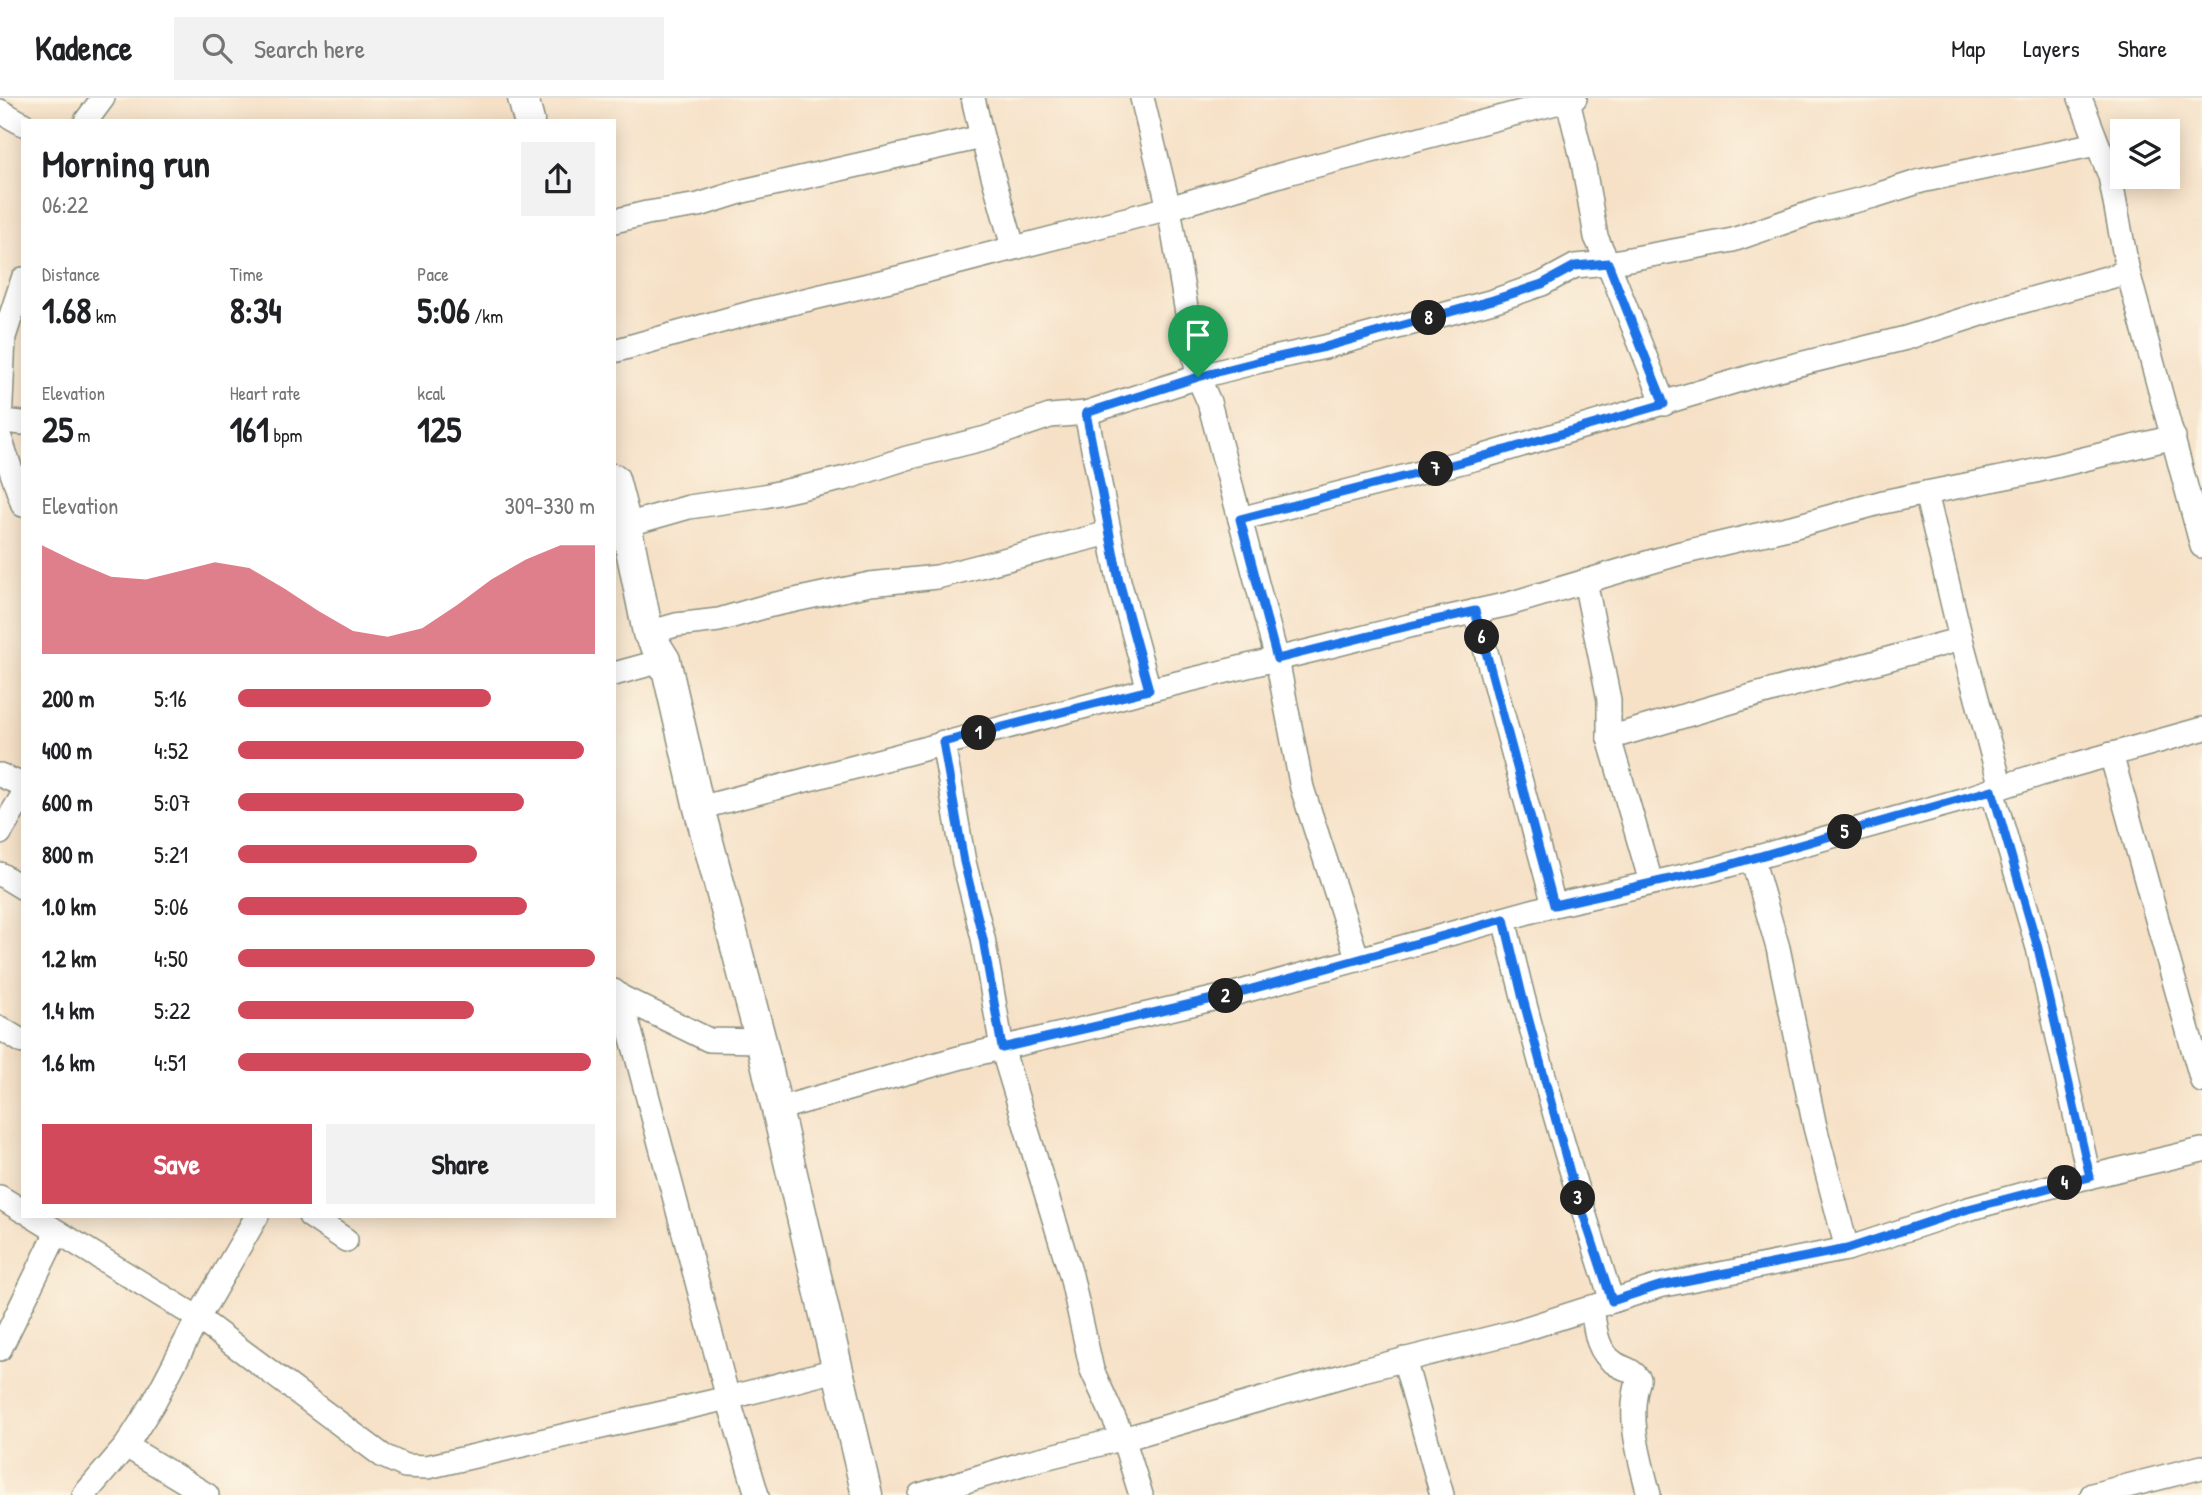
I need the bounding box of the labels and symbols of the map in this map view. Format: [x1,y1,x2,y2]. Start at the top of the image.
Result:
pin: 8 [1412,300,1446,336]
pin [1168,305,1228,377]
pin: 7 [1418,452,1454,486]
pin: 6 [1464,620,1500,654]
pin: 1 [962,716,996,750]
pin: 5 [1828,814,1862,850]
pin: 2 [1208,978,1244,1014]
pin: 4 [2048,1166,2082,1200]
pin: 3 [1560,1180,1596,1216]

